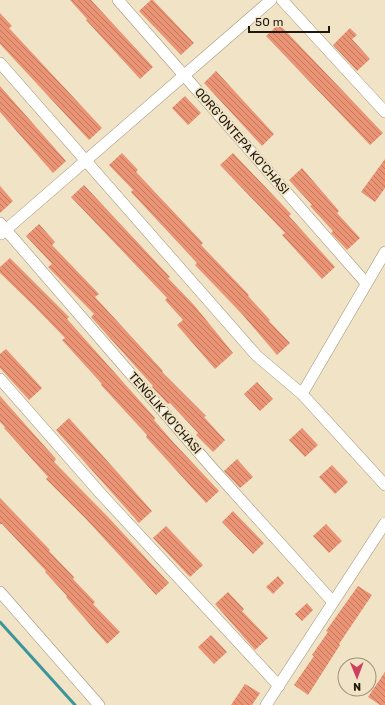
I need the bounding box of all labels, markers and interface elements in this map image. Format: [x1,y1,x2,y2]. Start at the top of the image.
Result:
scale bar [249,8,329,34]
text: 50 m [255,15,283,29]
street label: QORG'ONTEPA KO'CHASI [192,85,292,197]
street label: TENGLIK KO'CHASI [126,369,204,457]
north arrow [337,657,377,697]
text: N [353,680,361,693]

